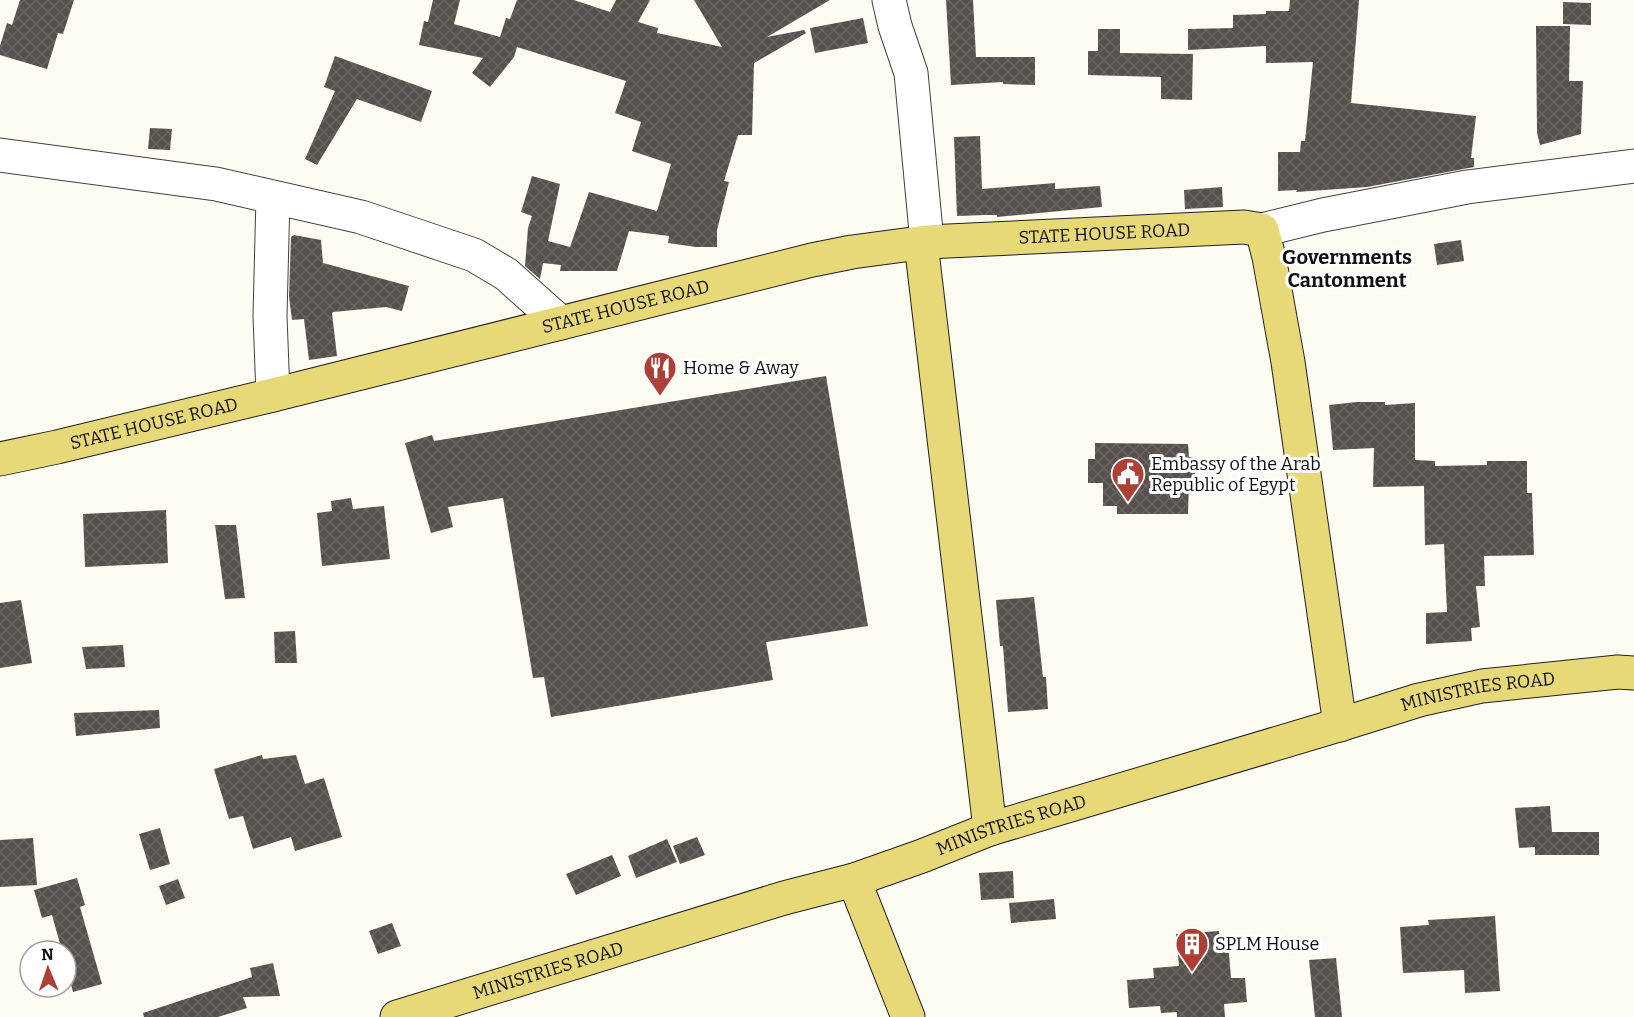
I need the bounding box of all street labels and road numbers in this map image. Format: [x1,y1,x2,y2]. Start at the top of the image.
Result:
street label: STATE HOUSE ROAD [1018,219,1191,249]
street label: STATE HOUSE ROAD [540,275,712,338]
street label: STATE HOUSE ROAD [68,393,240,454]
street label: MINISTRIES ROAD [1398,668,1556,716]
street label: MINISTRIES ROAD [933,790,1089,860]
street label: MINISTRIES ROAD [470,937,626,1004]

